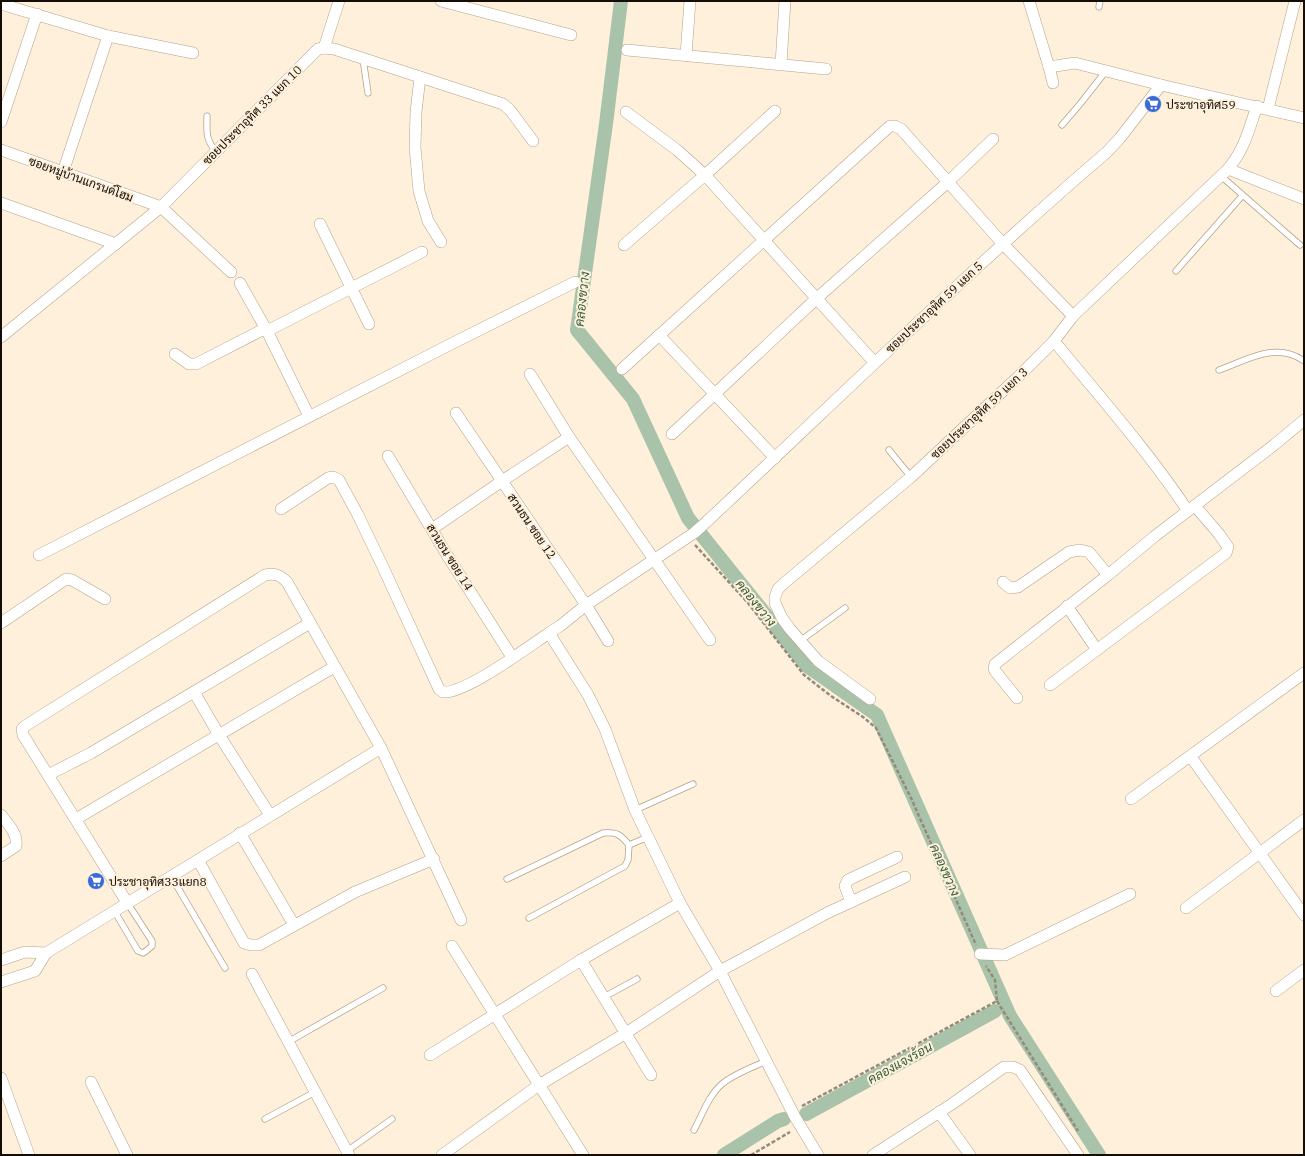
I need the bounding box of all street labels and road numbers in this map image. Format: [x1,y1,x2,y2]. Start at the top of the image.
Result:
street label: ซอยประชาอุทิศ 33 แยก 10 [199,62,306,169]
street label: ซอยหมู่บ้านแกรนด์โฮม [26,153,136,206]
street label: ซอยประชาอุทิศ 59 แยก 5 [882,258,987,357]
street label: ซอยประชาอุทิศ 59 แยก 3 [927,364,1032,463]
street label: สวนธน ซอย 12 [504,490,560,562]
street label: สวนธน ซอย 14 [423,521,477,593]

